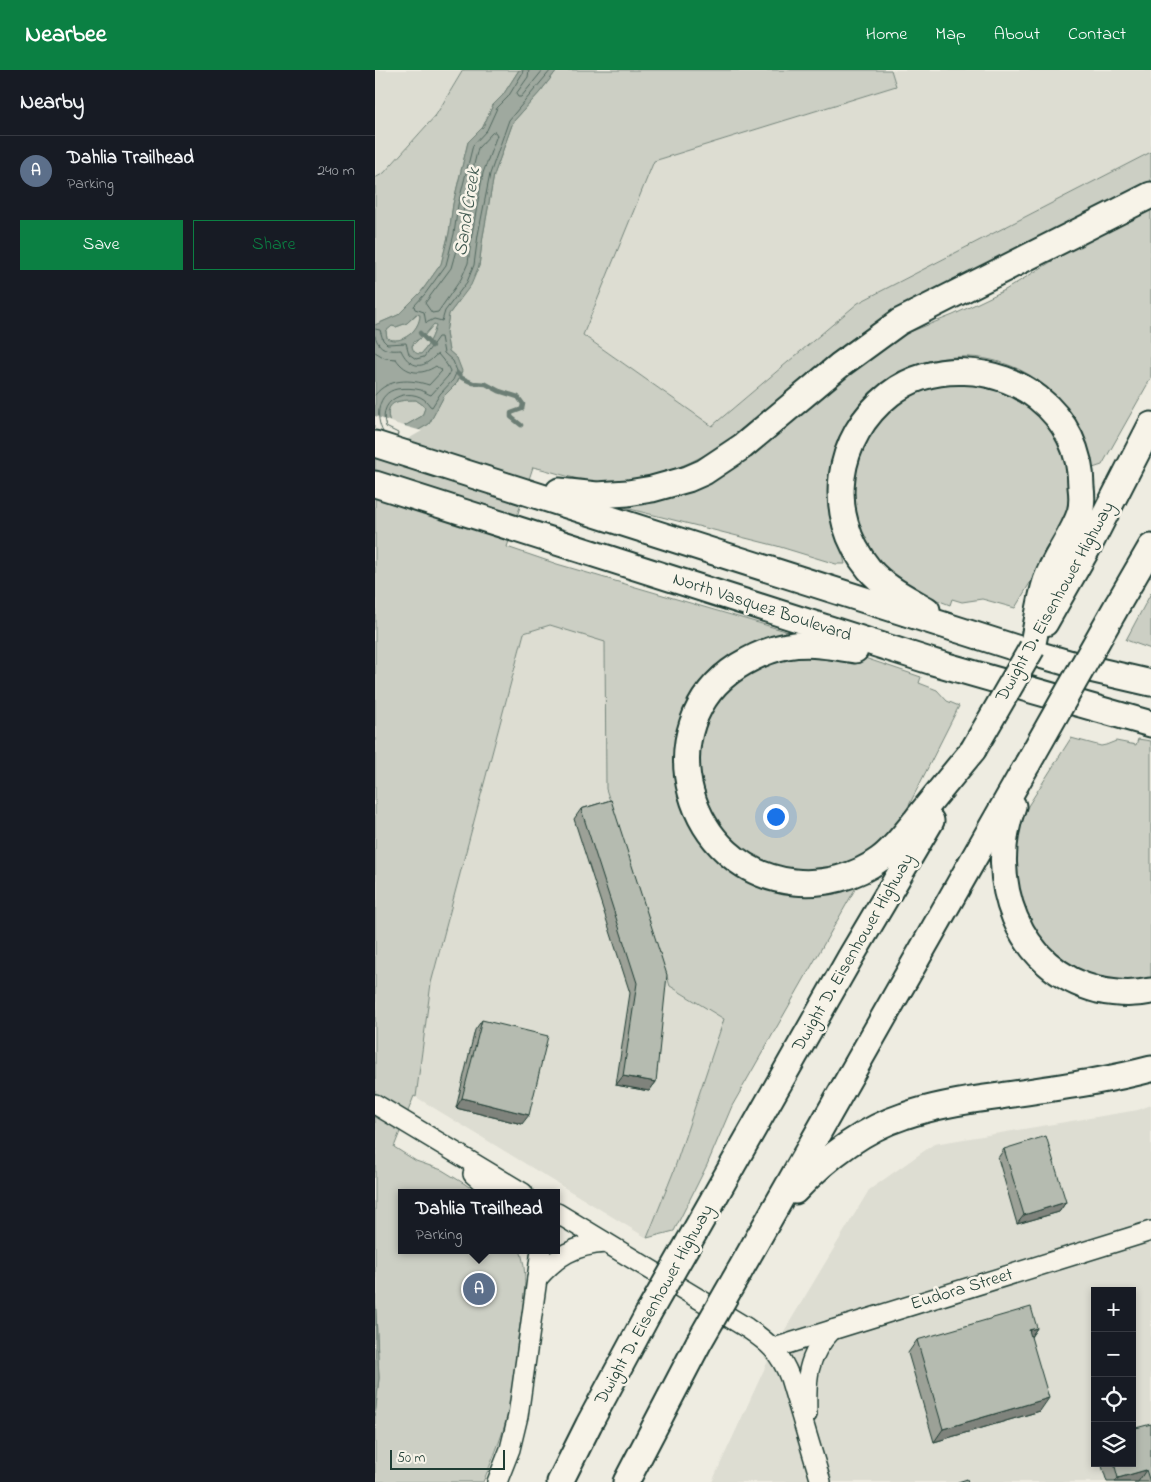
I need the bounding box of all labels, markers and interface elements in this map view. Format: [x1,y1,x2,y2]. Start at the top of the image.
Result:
text: Nearbee [25,18,107,53]
text: Home [866,22,907,48]
text: Map [935,22,966,48]
text: About [994,22,1040,48]
text: Contact [1068,22,1126,48]
text: Nearby [20,88,84,118]
text: Dahlia Trailhead [67,145,194,172]
text: A [31,159,41,183]
text: 240 m [317,159,355,183]
water label: Sand Creek [448,165,488,258]
text: Parking [67,172,114,196]
button: Save [20,220,183,270]
button: Share [193,220,355,270]
street label: Dwight D. Eisenhower Highway [990,497,1123,708]
street label: North Vasquez Boulevard [669,567,855,649]
your location [763,804,789,830]
street label: Dwight D. Eisenhower Highway [786,849,922,1058]
popup [398,1189,560,1254]
text: Dahlia Trailhead [416,1196,542,1223]
street label: Dwight D. Eisenhower Highway [589,1200,722,1411]
text: Parking [416,1223,462,1247]
street label: Eudora Street [908,1262,1016,1318]
pin: A [463,1270,495,1308]
map controls [1091,1287,1136,1467]
button: + [1091,1287,1136,1332]
button: − [1091,1332,1136,1377]
button: locate [1091,1377,1136,1422]
button: layers [1091,1422,1136,1467]
scale bar [390,1447,505,1470]
text: 50 m [397,1448,425,1469]

